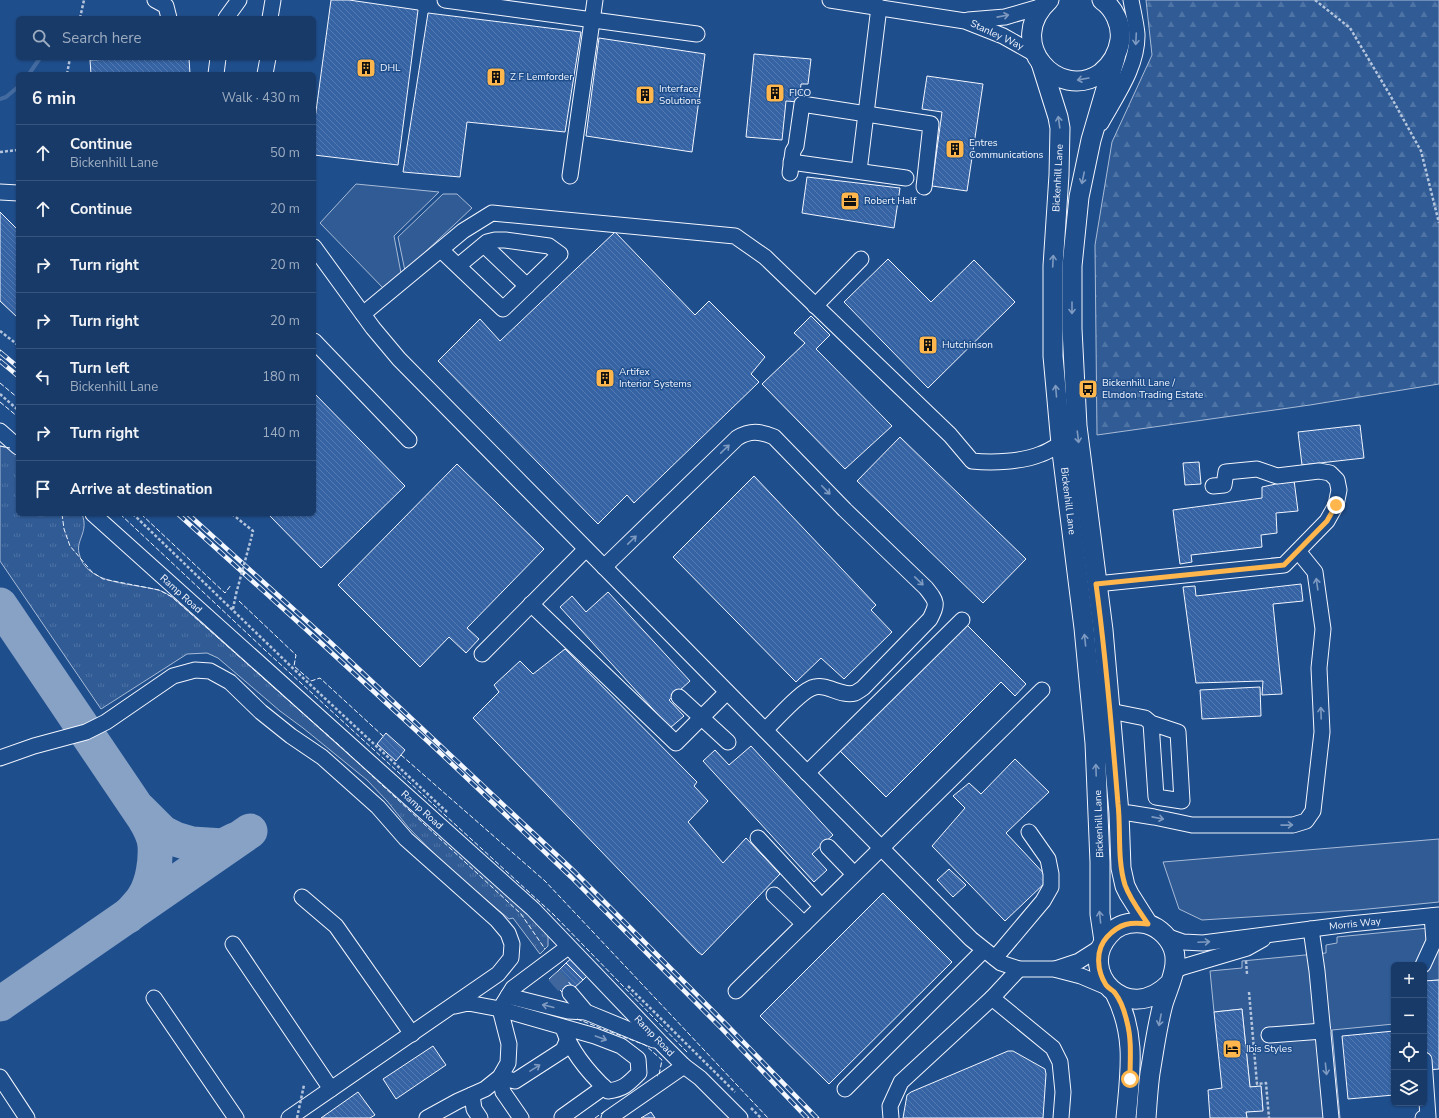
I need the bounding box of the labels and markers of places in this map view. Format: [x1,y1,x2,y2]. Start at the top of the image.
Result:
building icon: DHL [355,57,377,79]
place label: DHL [380,61,401,75]
building icon: Z F Lemforder [485,66,507,88]
place label: Z F Lemforder [510,70,573,84]
place label: Interface Solutions [659,82,701,108]
building icon: FICO [764,82,786,104]
building icon: Interface Solutions [634,84,656,106]
place label: FICO [789,86,812,100]
place label: Entres Communications [969,136,1044,162]
building icon: Entres Communications [944,138,966,160]
office icon: Robert Half [839,190,861,212]
place label: Robert Half [864,194,917,208]
building icon: Hutchinson [917,334,939,356]
place label: Hutchinson [942,338,993,352]
place label: Artifex Interior Systems [619,365,692,391]
building icon: Artifex Interior Systems [594,367,616,389]
place label: Bickenhill Lane / Elmdon Trading Estate [1102,376,1203,402]
bus stop icon: Bickenhill Lane / Elmdon Trading Estate [1077,378,1099,400]
hotel icon: Ibis Styles [1221,1038,1243,1060]
place label: Ibis Styles [1246,1042,1292,1056]

